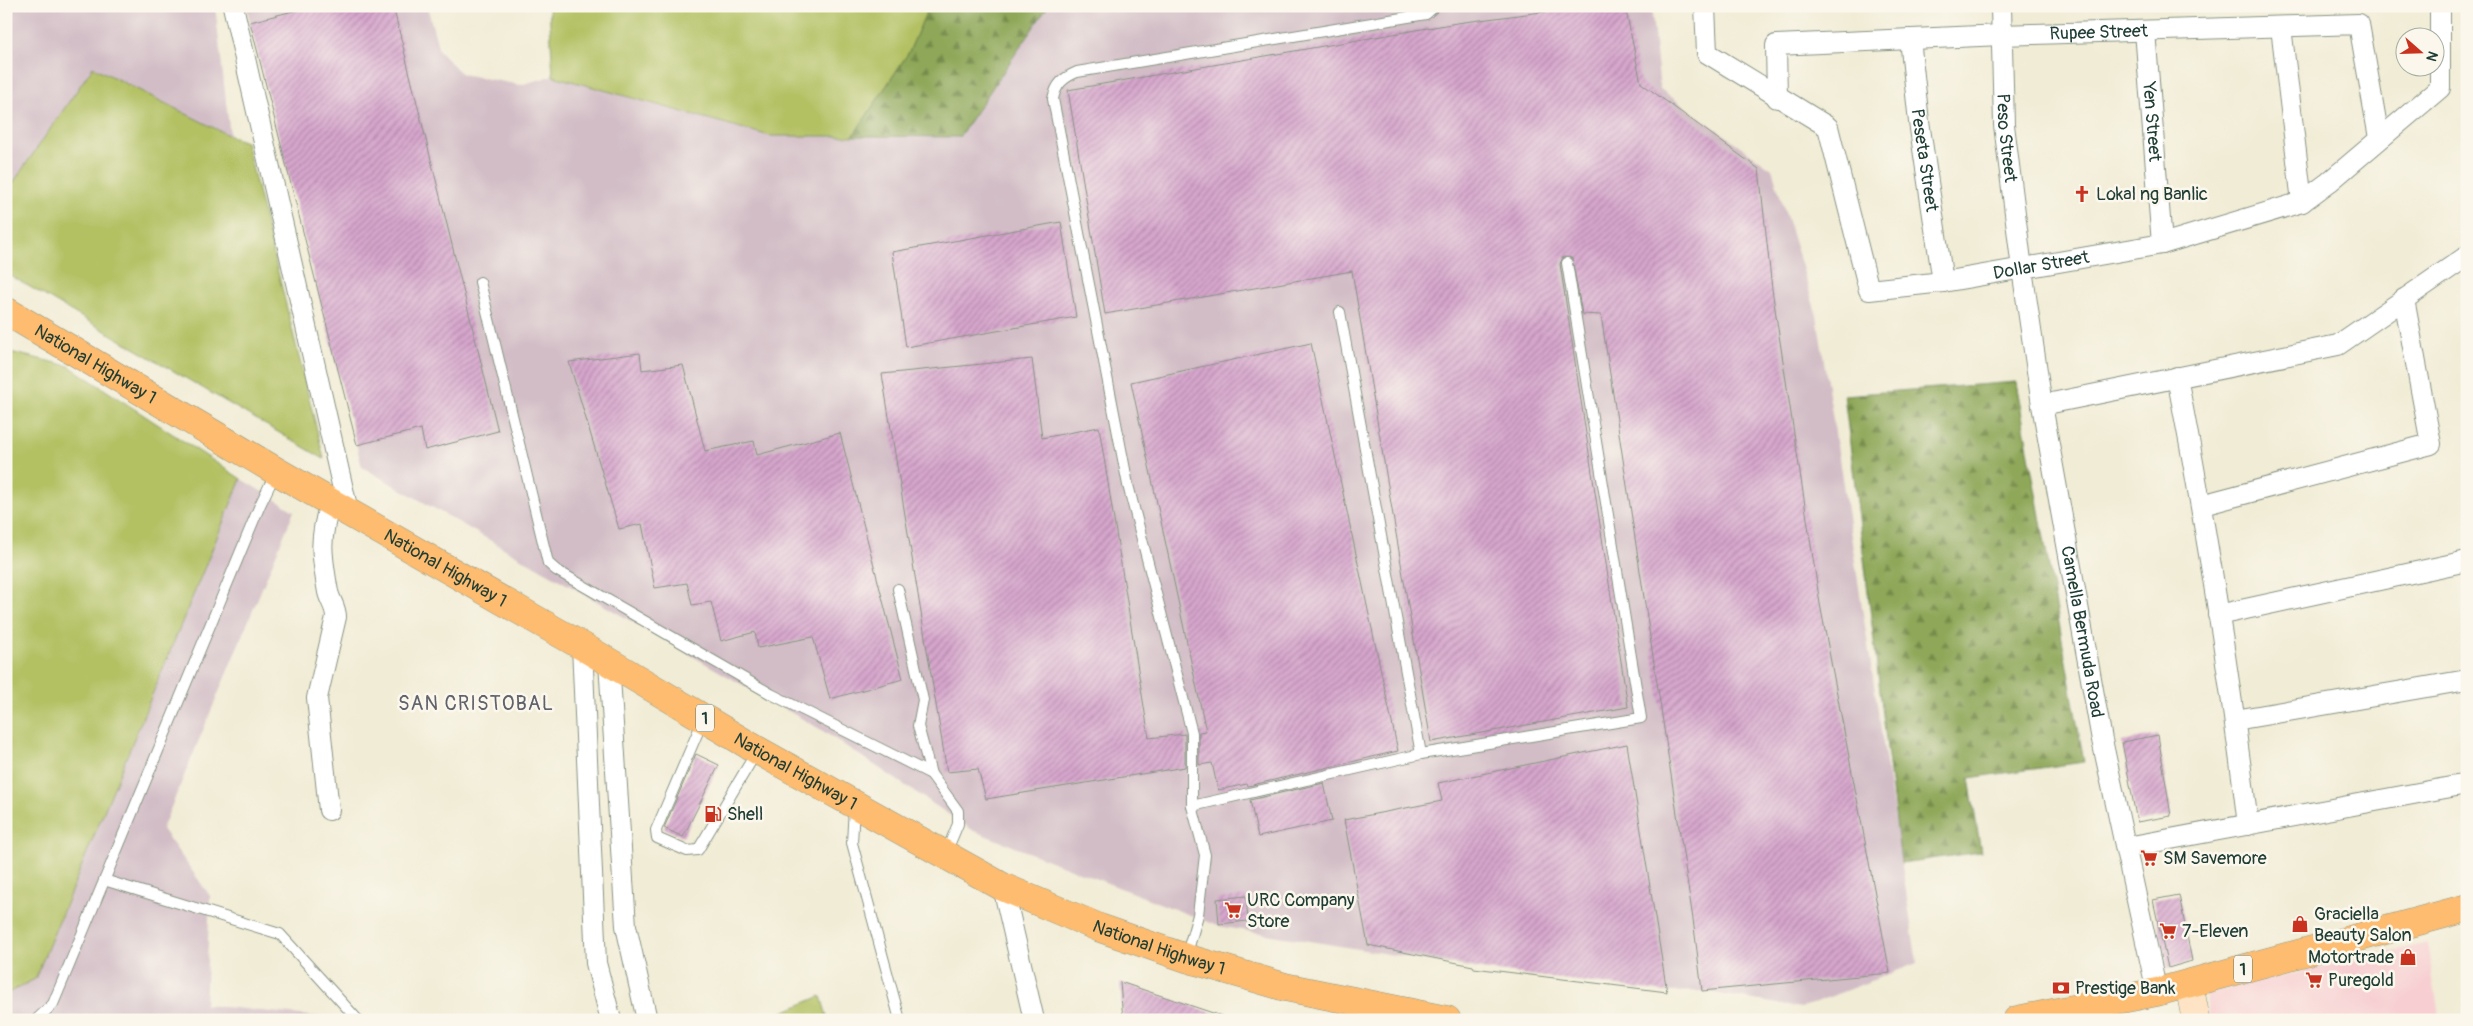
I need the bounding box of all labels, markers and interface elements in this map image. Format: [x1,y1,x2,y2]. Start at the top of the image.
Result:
street label: Rupee Street [2049,19,2149,46]
north arrow [2396,28,2446,78]
text: N [2422,49,2441,64]
street label: Yen Street [2137,80,2166,163]
street label: Peso Street [1991,93,2022,184]
street label: Peseta Street [1906,107,1943,214]
place label: Lokal ng Banlic [2096,183,2208,206]
church icon: Lokal ng Banlic [2072,184,2092,204]
street label: Dollar Street [1991,246,2092,285]
street label: National Highway 1 [30,319,161,410]
street label: National Highway 1 [379,524,511,613]
street label: Camella Bermuda Road [2055,544,2109,720]
district label: SAN CRISTOBAL [398,691,554,716]
road number: 1 [696,704,714,731]
street label: National Highway 1 [729,728,861,816]
place label: Shell [727,803,763,826]
fuel station icon: Shell [703,804,723,824]
place label: SM Savemore [2163,847,2267,870]
supermarket icon: SM Savemore [2139,848,2159,868]
place label: URC Company Store [1247,889,1355,933]
supermarket icon: URC Company Store [1223,900,1243,920]
place label: Graciella Beauty Salon [2314,903,2412,947]
shop icon: Graciella Beauty Salon [2290,914,2310,934]
street label: National Highway 1 [1089,915,1228,981]
place label: 7-Eleven [2182,920,2249,943]
supermarket icon: 7-Eleven [2158,921,2178,941]
place label: Motortrade [2308,946,2394,969]
shop icon: Motortrade [2398,947,2418,967]
road number: 1 [2234,956,2252,982]
place label: Puregold [2328,969,2394,992]
supermarket icon: Puregold [2304,970,2324,990]
place label: Prestige Bank [2075,977,2176,1000]
bank icon: Prestige Bank [2051,978,2071,998]

